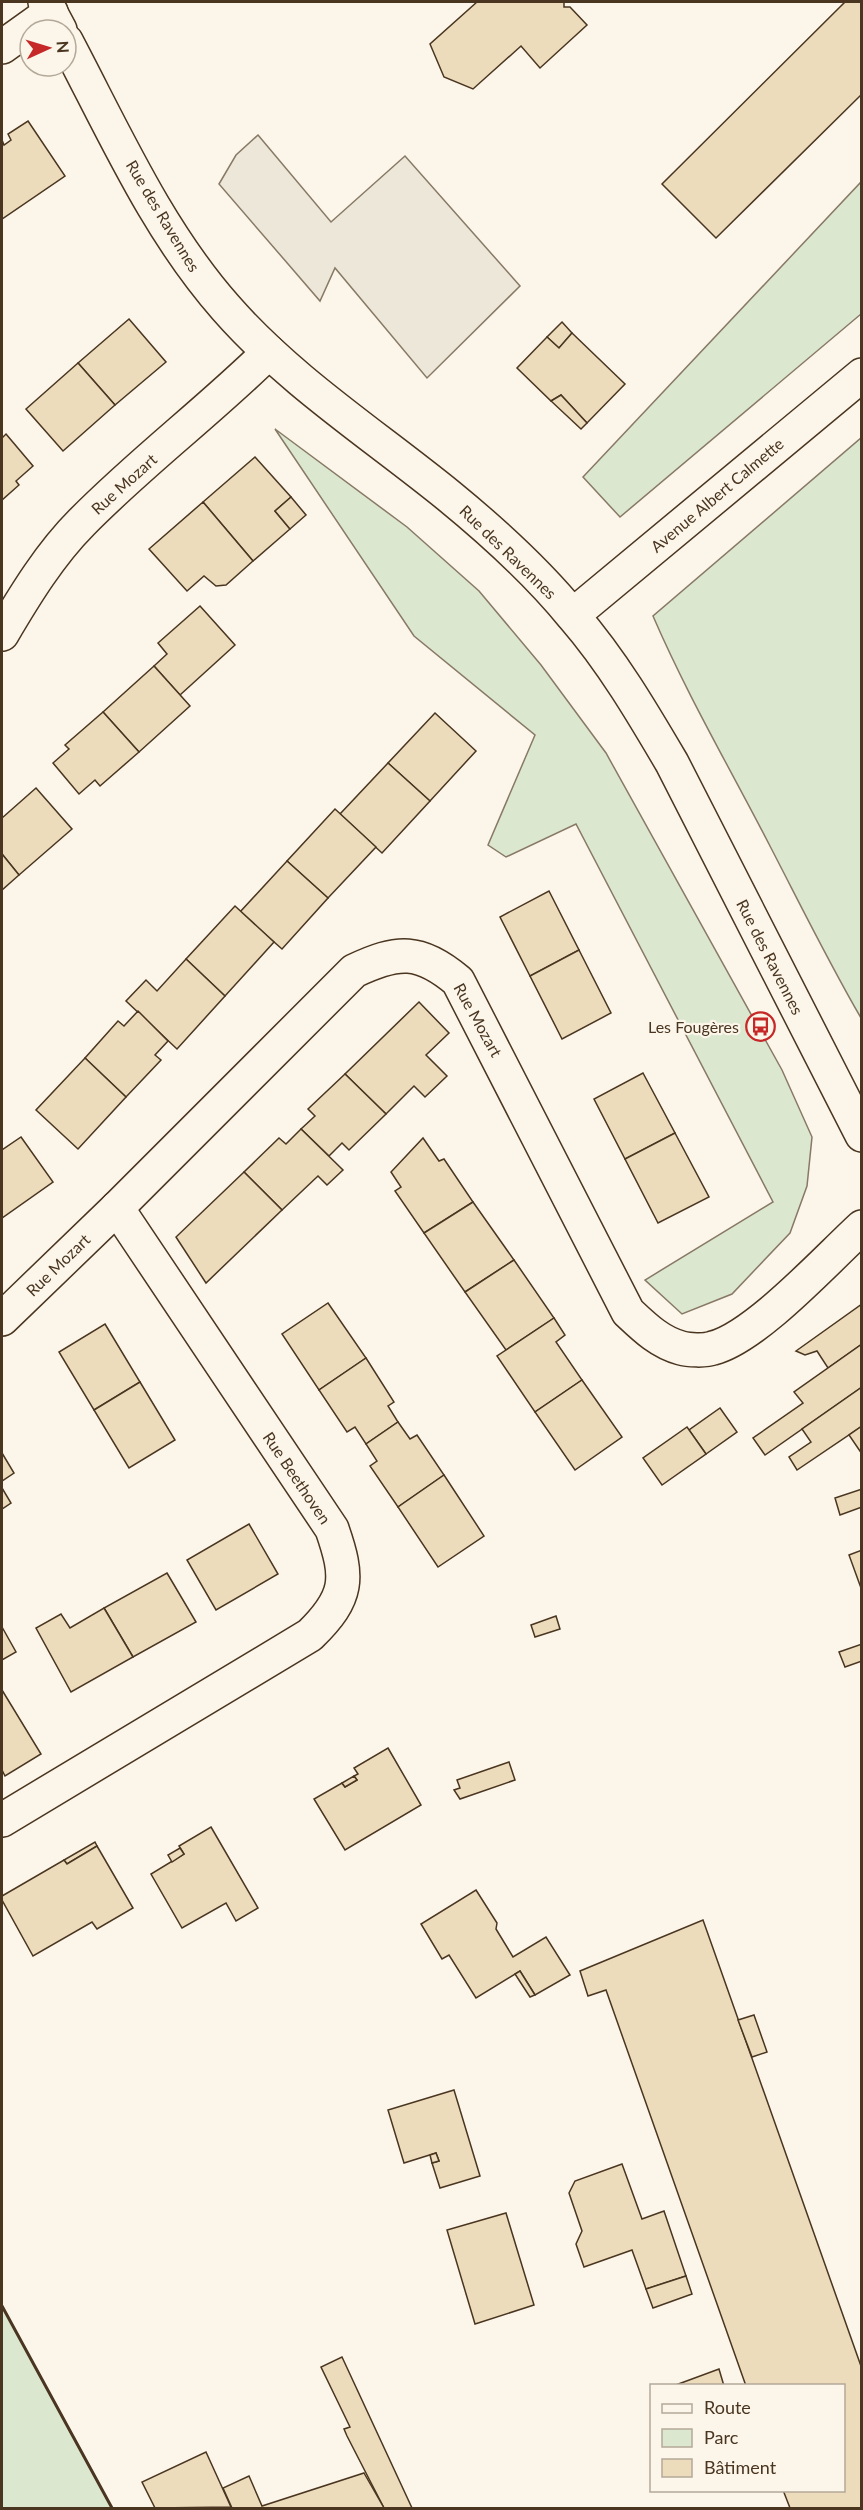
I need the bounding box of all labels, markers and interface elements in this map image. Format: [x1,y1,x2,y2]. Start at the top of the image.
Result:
north arrow [18,18,78,78]
text: N [54,40,73,54]
street label: Rue des Ravennes [123,156,204,275]
street label: Avenue Albert Calmette [646,434,787,556]
street label: Rue Mozart [87,449,160,518]
street label: Rue des Ravennes [456,501,561,603]
street label: Rue des Ravennes [733,896,808,1018]
street label: Rue Mozart [450,980,507,1060]
bus stop icon: Les Fougères [744,1011,776,1043]
place label: Les Fougères [648,1017,739,1036]
street label: Rue Mozart [22,1229,94,1300]
street label: Rue Beethoven [260,1428,335,1527]
legend [650,2384,845,2492]
text: Route [704,2396,751,2418]
text: Parc [704,2426,739,2448]
text: Bâtiment [704,2456,777,2478]

